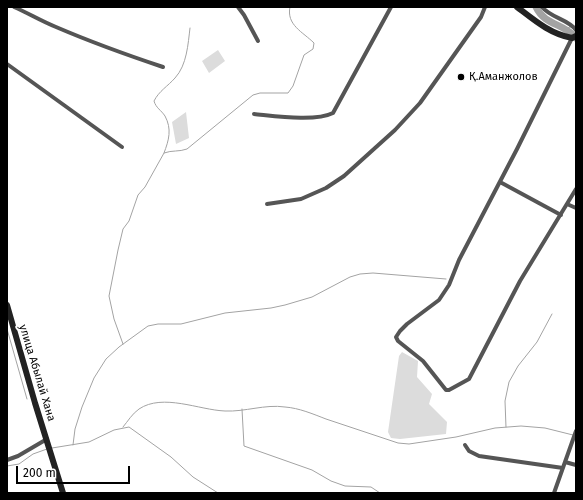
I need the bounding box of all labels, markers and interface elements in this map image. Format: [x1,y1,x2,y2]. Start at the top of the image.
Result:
place label: Қ.Аманжолов [469,70,538,84]
marker: Қ.Аманжолов [456,72,466,82]
street label: улица Абылай Хана [16,323,58,423]
scale bar [18,458,132,484]
text: 200 m [23,466,56,480]

